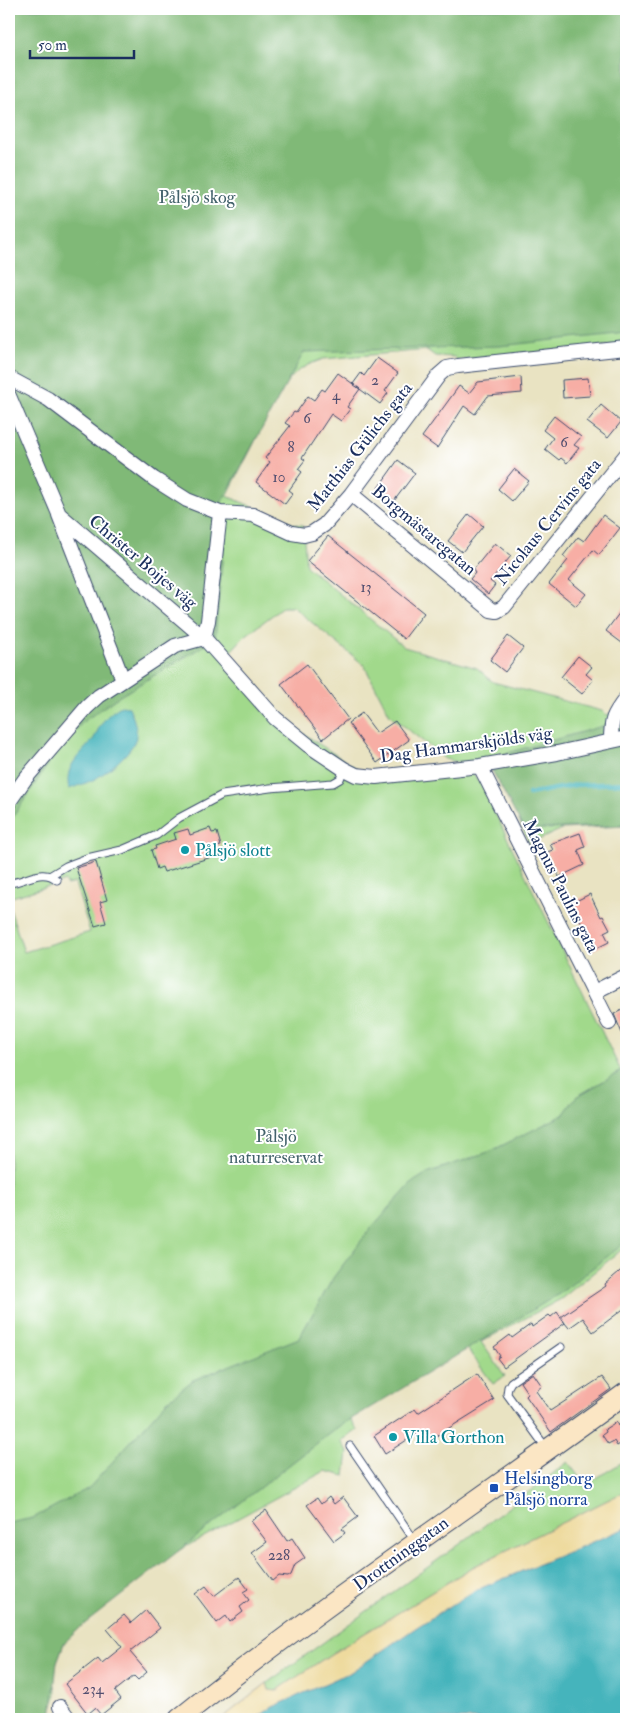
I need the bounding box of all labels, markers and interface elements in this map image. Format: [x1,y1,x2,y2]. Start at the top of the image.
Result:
scale bar [30,28,134,60]
text: 50 m [38,36,67,55]
park label: Pålsjö skog [159,186,237,209]
house number: 2 [371,371,379,390]
street label: Matthias Gülichs gata [302,377,418,516]
house number: 4 [332,386,341,405]
house number: 6 [303,409,312,428]
house number: 6 [560,433,569,452]
house number: 8 [287,438,295,457]
street label: Nicolaus Cervins gata [490,453,607,590]
house number: 10 [273,468,285,487]
street label: Borgmästaregatan [367,480,481,580]
street label: Christer Boijes väg [84,510,203,615]
house number: 13 [360,578,372,597]
street label: Dag Hammarskjölds väg [378,721,555,768]
street label: Magnus Paulins gata [517,815,605,957]
place label: Pålsjö slott [195,839,271,862]
marker: Pålsjö slott [179,844,191,856]
park label: Pålsjö naturreservat [229,1125,323,1169]
place label: Villa Gorthon [403,1426,505,1449]
marker: Villa Gorthon [387,1431,399,1443]
place label: Helsingborg Pålsjö norra [504,1467,594,1511]
marker: Helsingborg Pålsjö norra [488,1482,500,1494]
street label: Drottninggatan [349,1512,453,1596]
house number: 228 [268,1546,290,1565]
house number: 234 [82,1680,105,1699]

